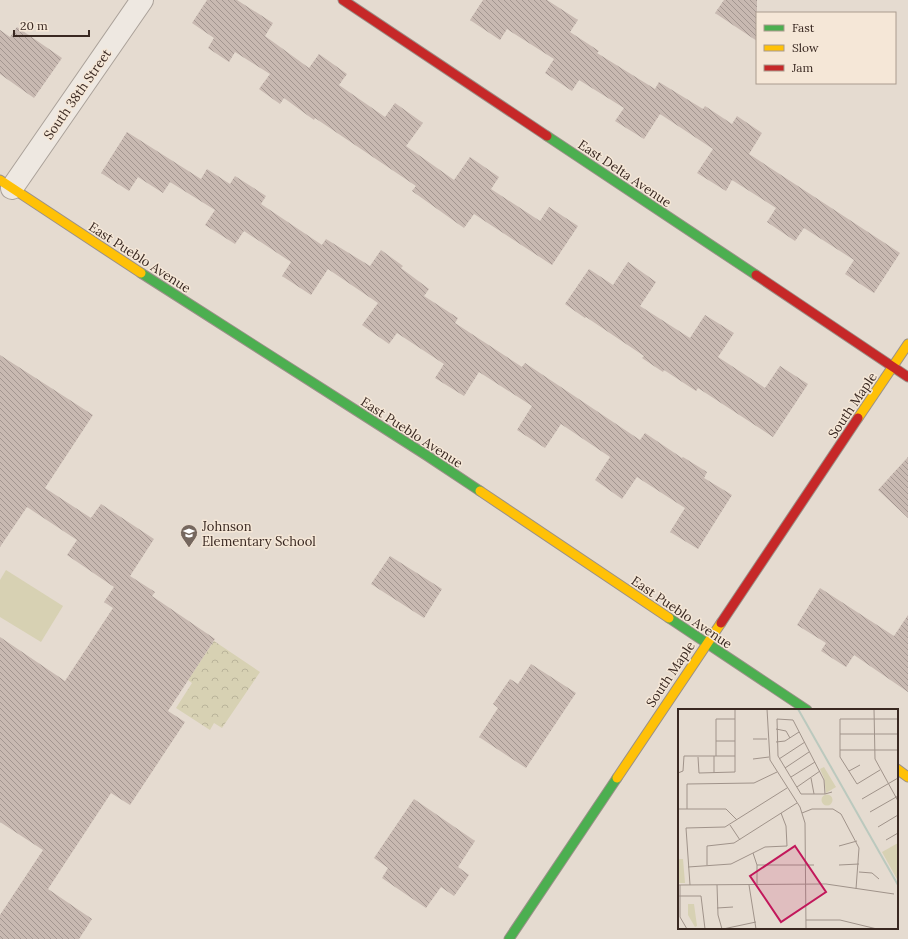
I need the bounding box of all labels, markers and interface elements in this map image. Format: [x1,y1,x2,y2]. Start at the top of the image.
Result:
scale bar [14,12,89,38]
legend [756,12,896,84]
text: 20 m [20,18,48,33]
text: Fast [792,20,815,35]
text: Slow [792,40,819,55]
street label: South 38th Street [40,46,115,143]
text: Jam [791,60,813,75]
street label: East Delta Avenue [575,136,675,211]
street label: East Pueblo Avenue [86,218,194,297]
street label: South Maple [824,369,881,442]
street label: East Pueblo Avenue [358,393,466,472]
place label: Johnson Elementary School [201,518,316,550]
school or university icon: Johnson Elementary School [179,523,199,548]
street label: East Pueblo Avenue [628,572,735,653]
street label: South Maple [642,638,699,711]
inset map [678,709,898,929]

